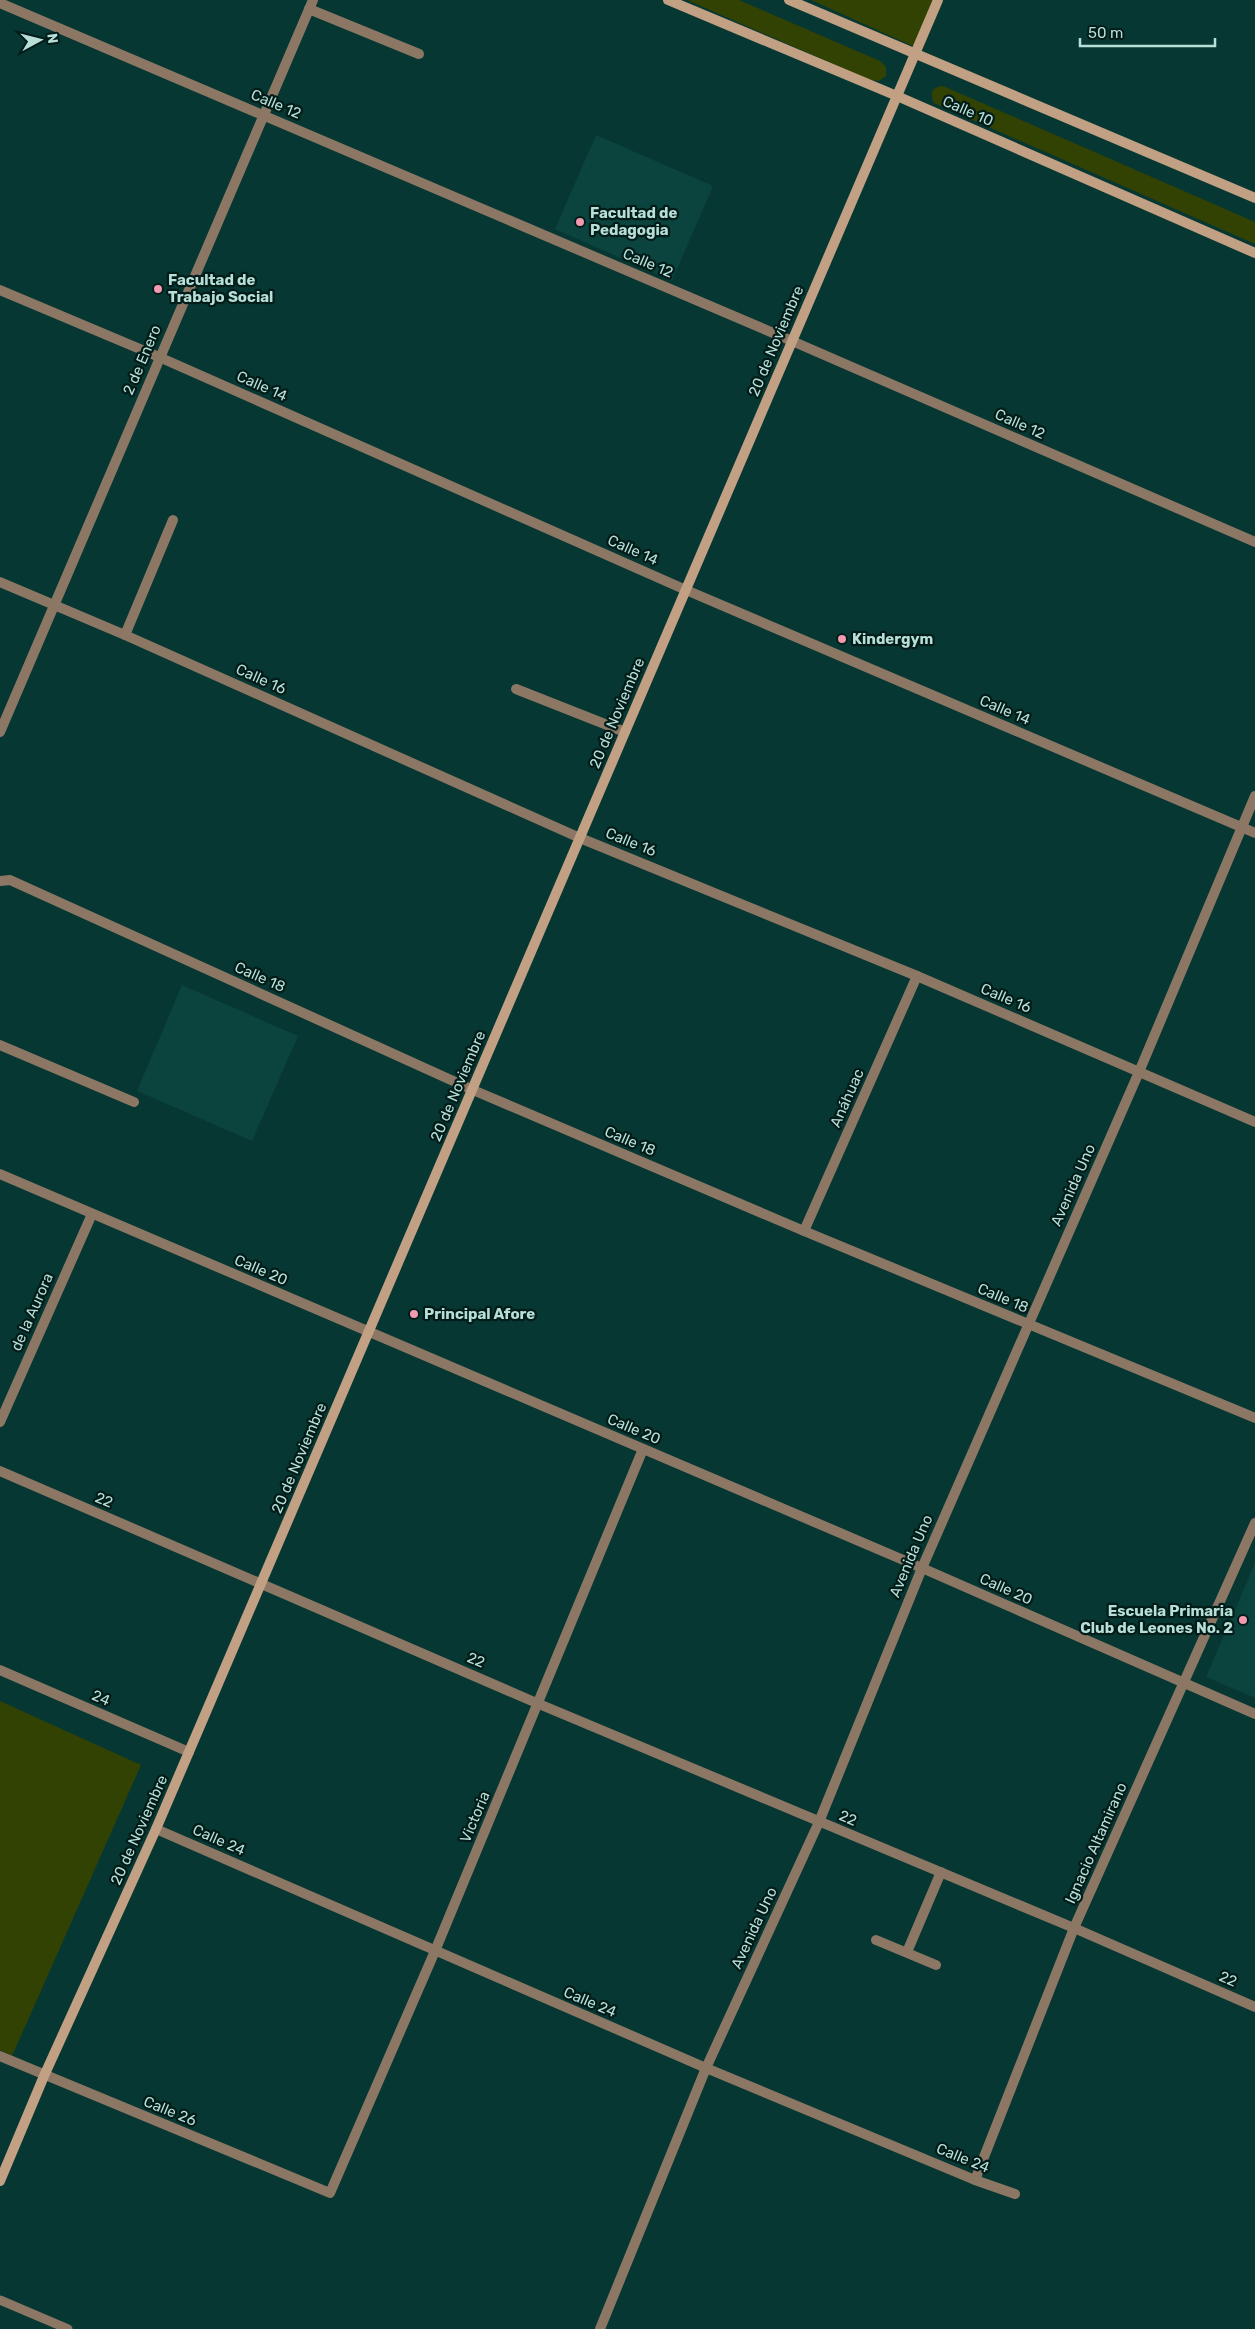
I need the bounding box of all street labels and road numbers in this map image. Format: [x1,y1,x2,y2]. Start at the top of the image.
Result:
street label: Calle 12 [248,85,304,123]
street label: Calle 10 [940,92,996,130]
street label: Calle 12 [620,244,676,282]
street label: 20 de Noviembre [745,283,807,399]
street label: 2 de Enero [119,322,165,398]
street label: Calle 14 [234,367,290,405]
street label: Calle 12 [992,405,1048,443]
street label: Calle 14 [605,531,661,569]
street label: 20 de Noviembre [586,655,648,771]
street label: Calle 16 [233,660,289,698]
street label: Calle 14 [977,691,1033,729]
street label: Calle 16 [603,824,659,860]
street label: Calle 18 [232,958,288,996]
street label: Calle 16 [978,979,1034,1017]
street label: 20 de Noviembre [427,1028,489,1144]
street label: Anáhuac [826,1066,868,1130]
street label: Calle 18 [602,1122,658,1160]
street label: Avenida Uno [1047,1141,1099,1229]
street label: Calle 20 [232,1251,290,1289]
street label: de la Aurora [7,1270,57,1354]
street label: Calle 18 [975,1279,1031,1317]
street label: 20 de Noviembre [268,1400,330,1516]
street label: Calle 20 [605,1410,663,1448]
street label: 22 [92,1488,116,1512]
street label: Avenida Uno [886,1512,936,1600]
street label: Calle 20 [977,1569,1035,1609]
street label: 22 [464,1648,488,1672]
street label: 24 [89,1686,113,1710]
street label: 20 de Noviembre [107,1772,171,1888]
street label: Ignacio Altamirano [1061,1780,1131,1906]
street label: Victoria [456,1789,494,1845]
street label: 22 [836,1806,860,1830]
street label: Calle 24 [190,1820,248,1860]
street label: Avenida Uno [727,1884,781,1972]
street label: 22 [1216,1967,1240,1991]
street label: Calle 24 [561,1983,619,2021]
street label: Calle 26 [141,2092,199,2130]
street label: Calle 24 [934,2139,992,2177]

